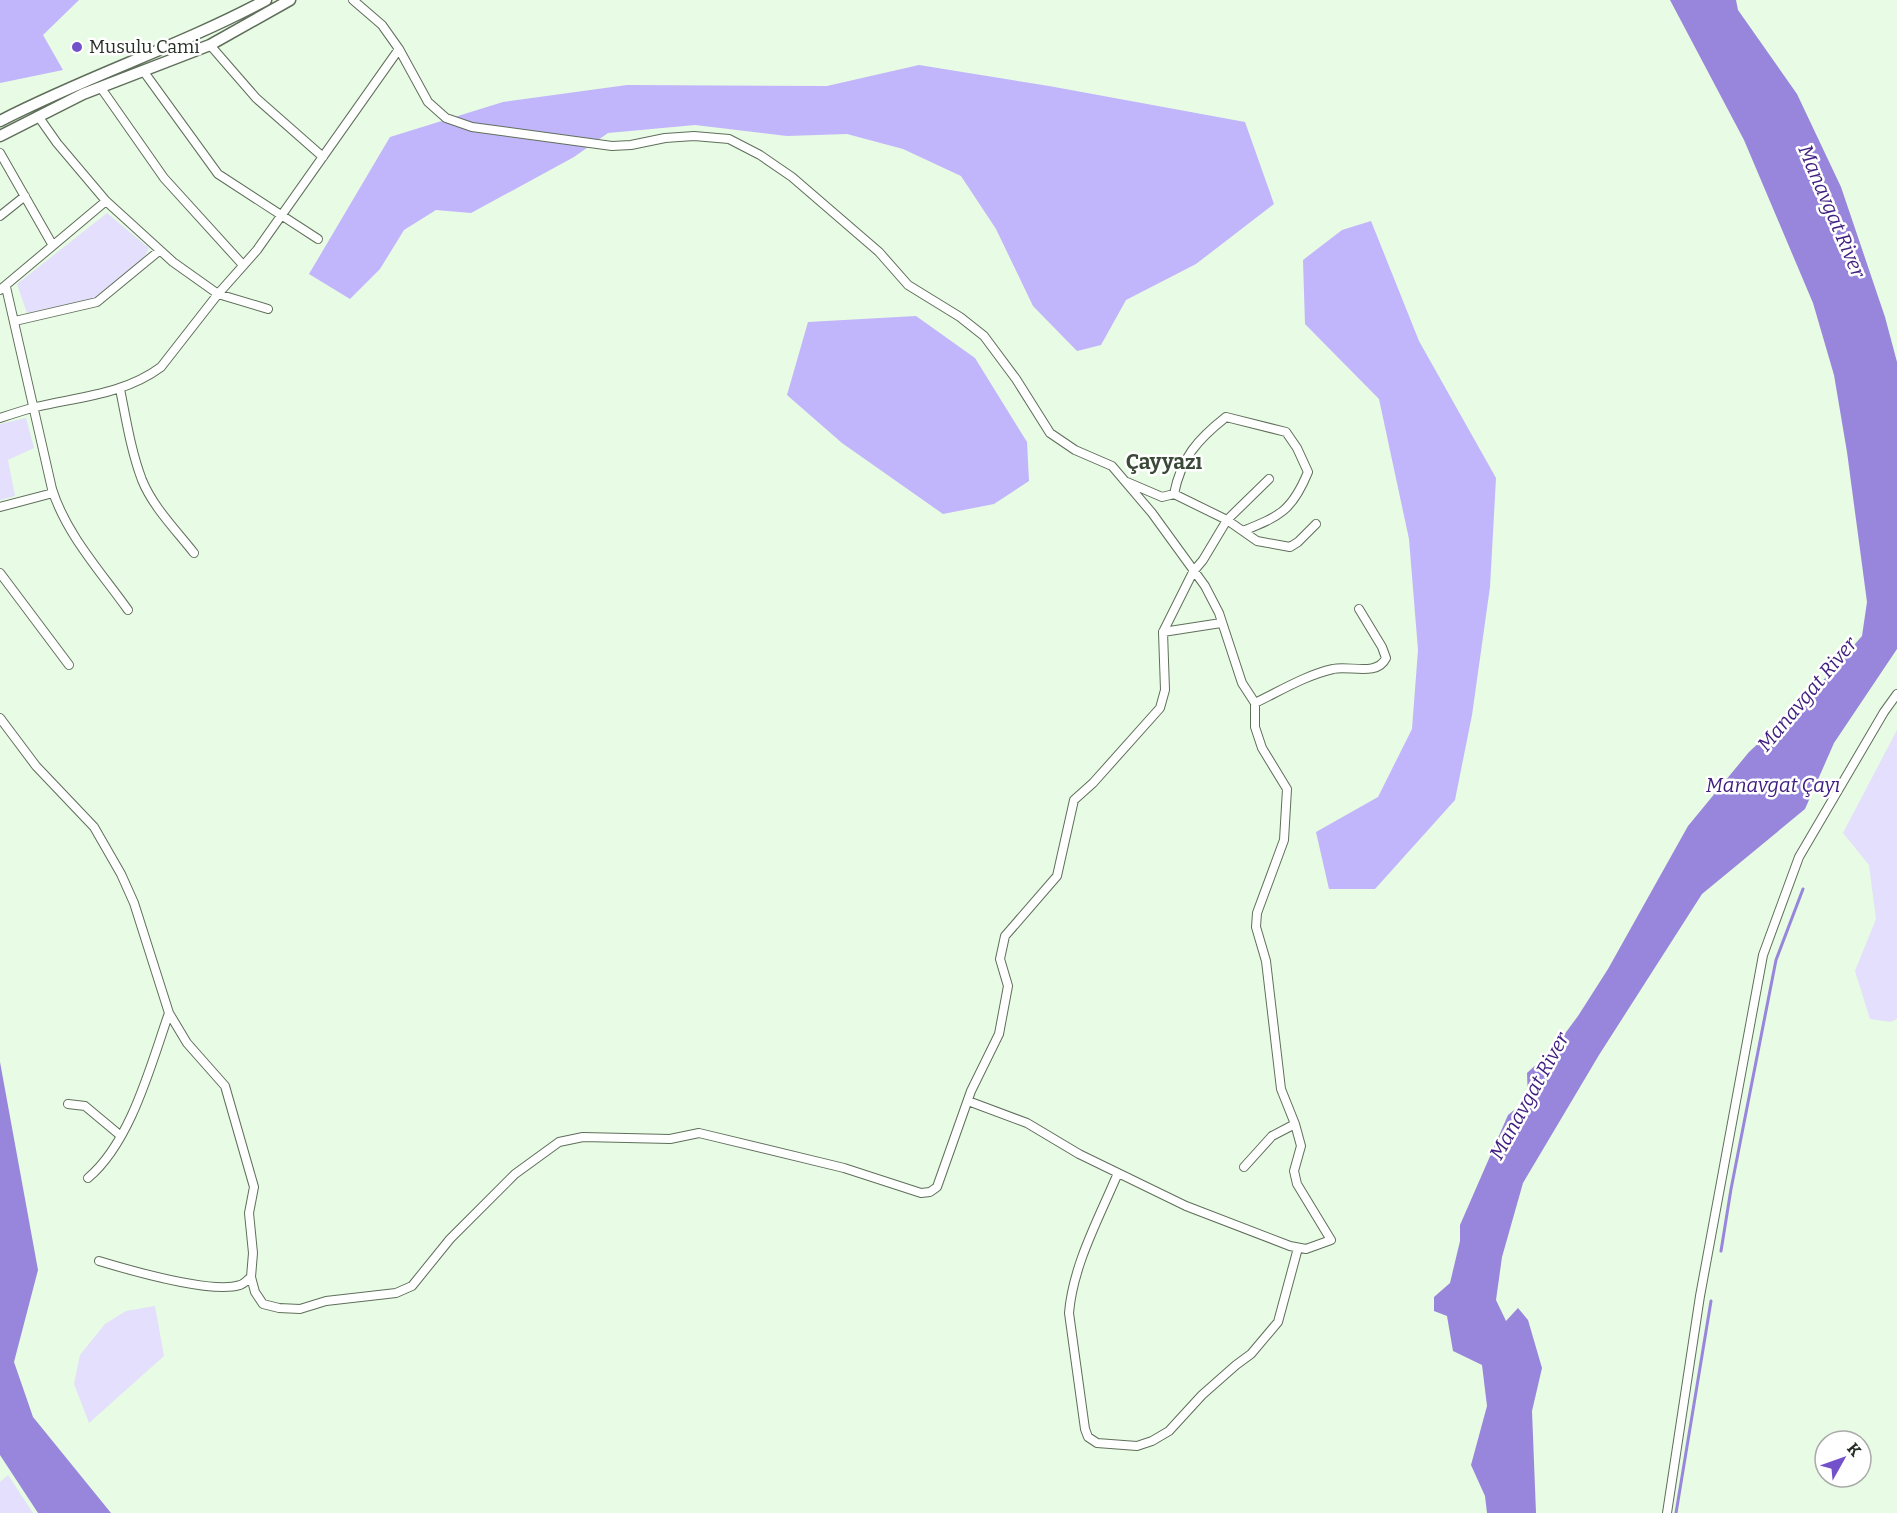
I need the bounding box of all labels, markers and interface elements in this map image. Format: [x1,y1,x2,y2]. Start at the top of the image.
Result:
place label: Musulu Cami [89,36,200,58]
marker: Musulu Cami [70,40,84,54]
water label: Manavgat River [1793,141,1871,282]
district label: Çayyazı [1126,449,1203,475]
water label: Manavgat River [1752,631,1862,756]
water label: Manavgat Çayı [1706,773,1840,797]
water label: Manavgat River [1484,1027,1574,1164]
north arrow [1813,1429,1873,1489]
text: K [1843,1439,1865,1461]

